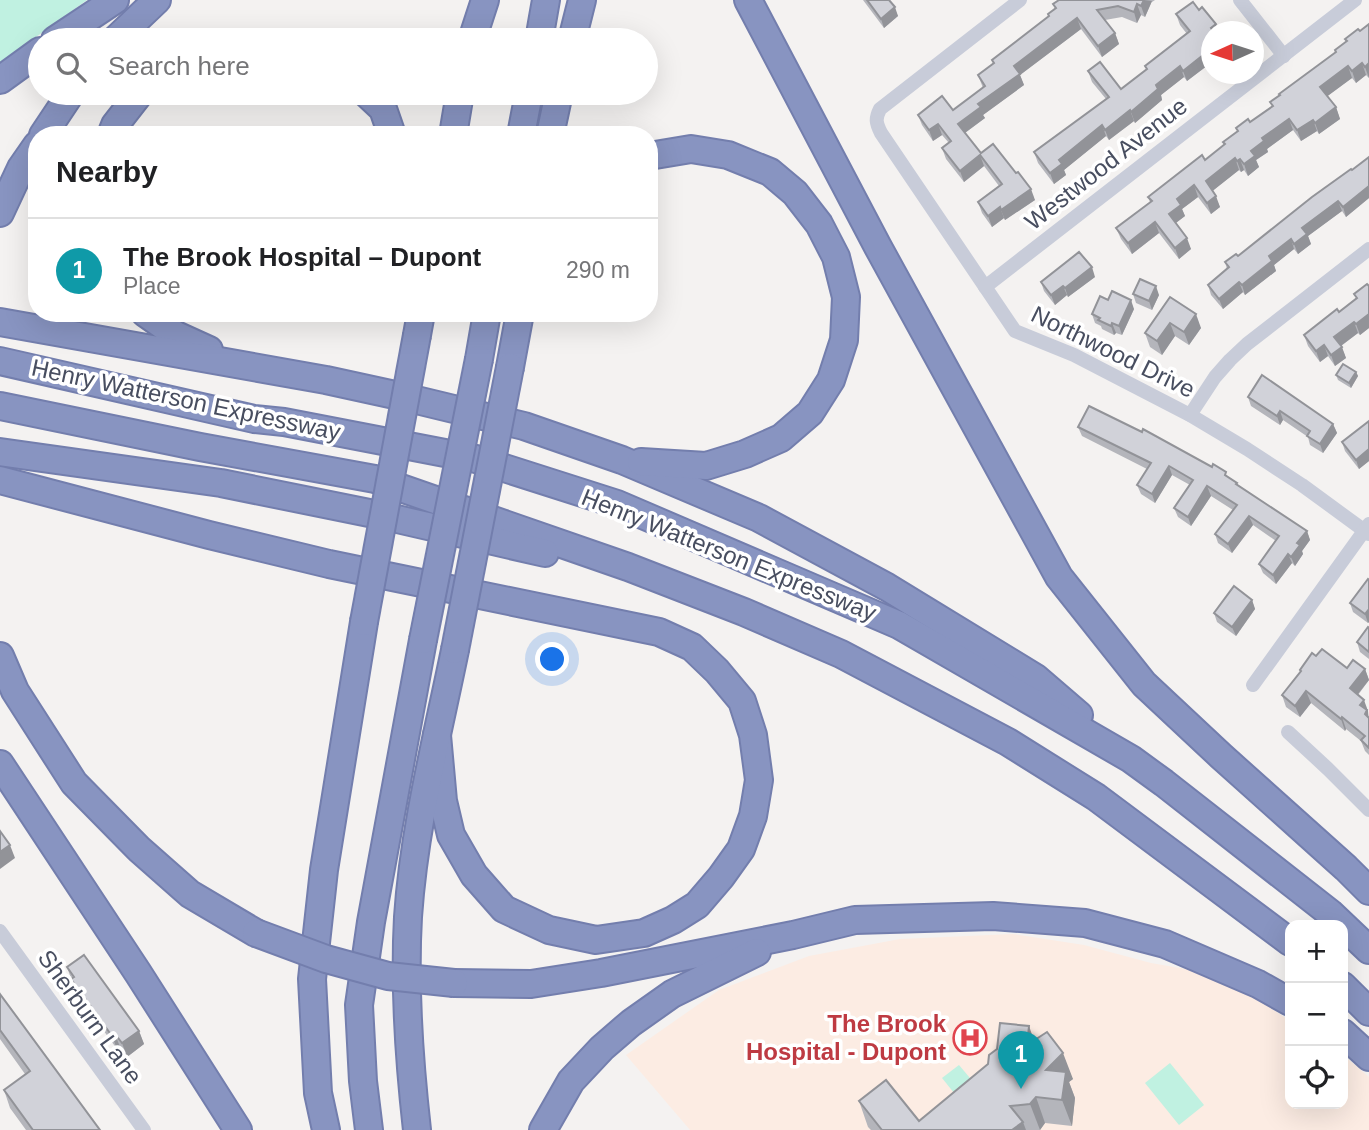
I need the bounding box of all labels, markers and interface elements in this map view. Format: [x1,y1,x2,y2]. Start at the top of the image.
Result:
north arrow [1201,21,1264,84]
search box [28,28,658,105]
icon: search [52,48,90,86]
text: Search here [108,51,250,81]
street label: Westwood Avenue [1019,92,1192,235]
text: Nearby [56,155,158,188]
text: The Brook Hospital – Dupont [123,242,481,272]
text: 1 [73,257,85,283]
text: 290 m [566,257,630,283]
text: Place [123,273,181,299]
street label: Northwood Drive [1027,300,1199,403]
street label: Henry Watterson Expressway [29,354,343,445]
street label: Henry Watterson Expressway [578,483,880,626]
your location [535,642,569,676]
map controls [1285,920,1348,1109]
button: + [1285,920,1348,983]
street label: Sherburn Lane [33,945,148,1089]
button: − [1285,983,1348,1046]
place label: The Brook Hospital - Dupont [746,1010,947,1065]
hospital icon: The Brook Hospital - Dupont [951,1019,989,1057]
pin: 1 [998,1031,1044,1089]
button: locate [1285,1046,1348,1109]

